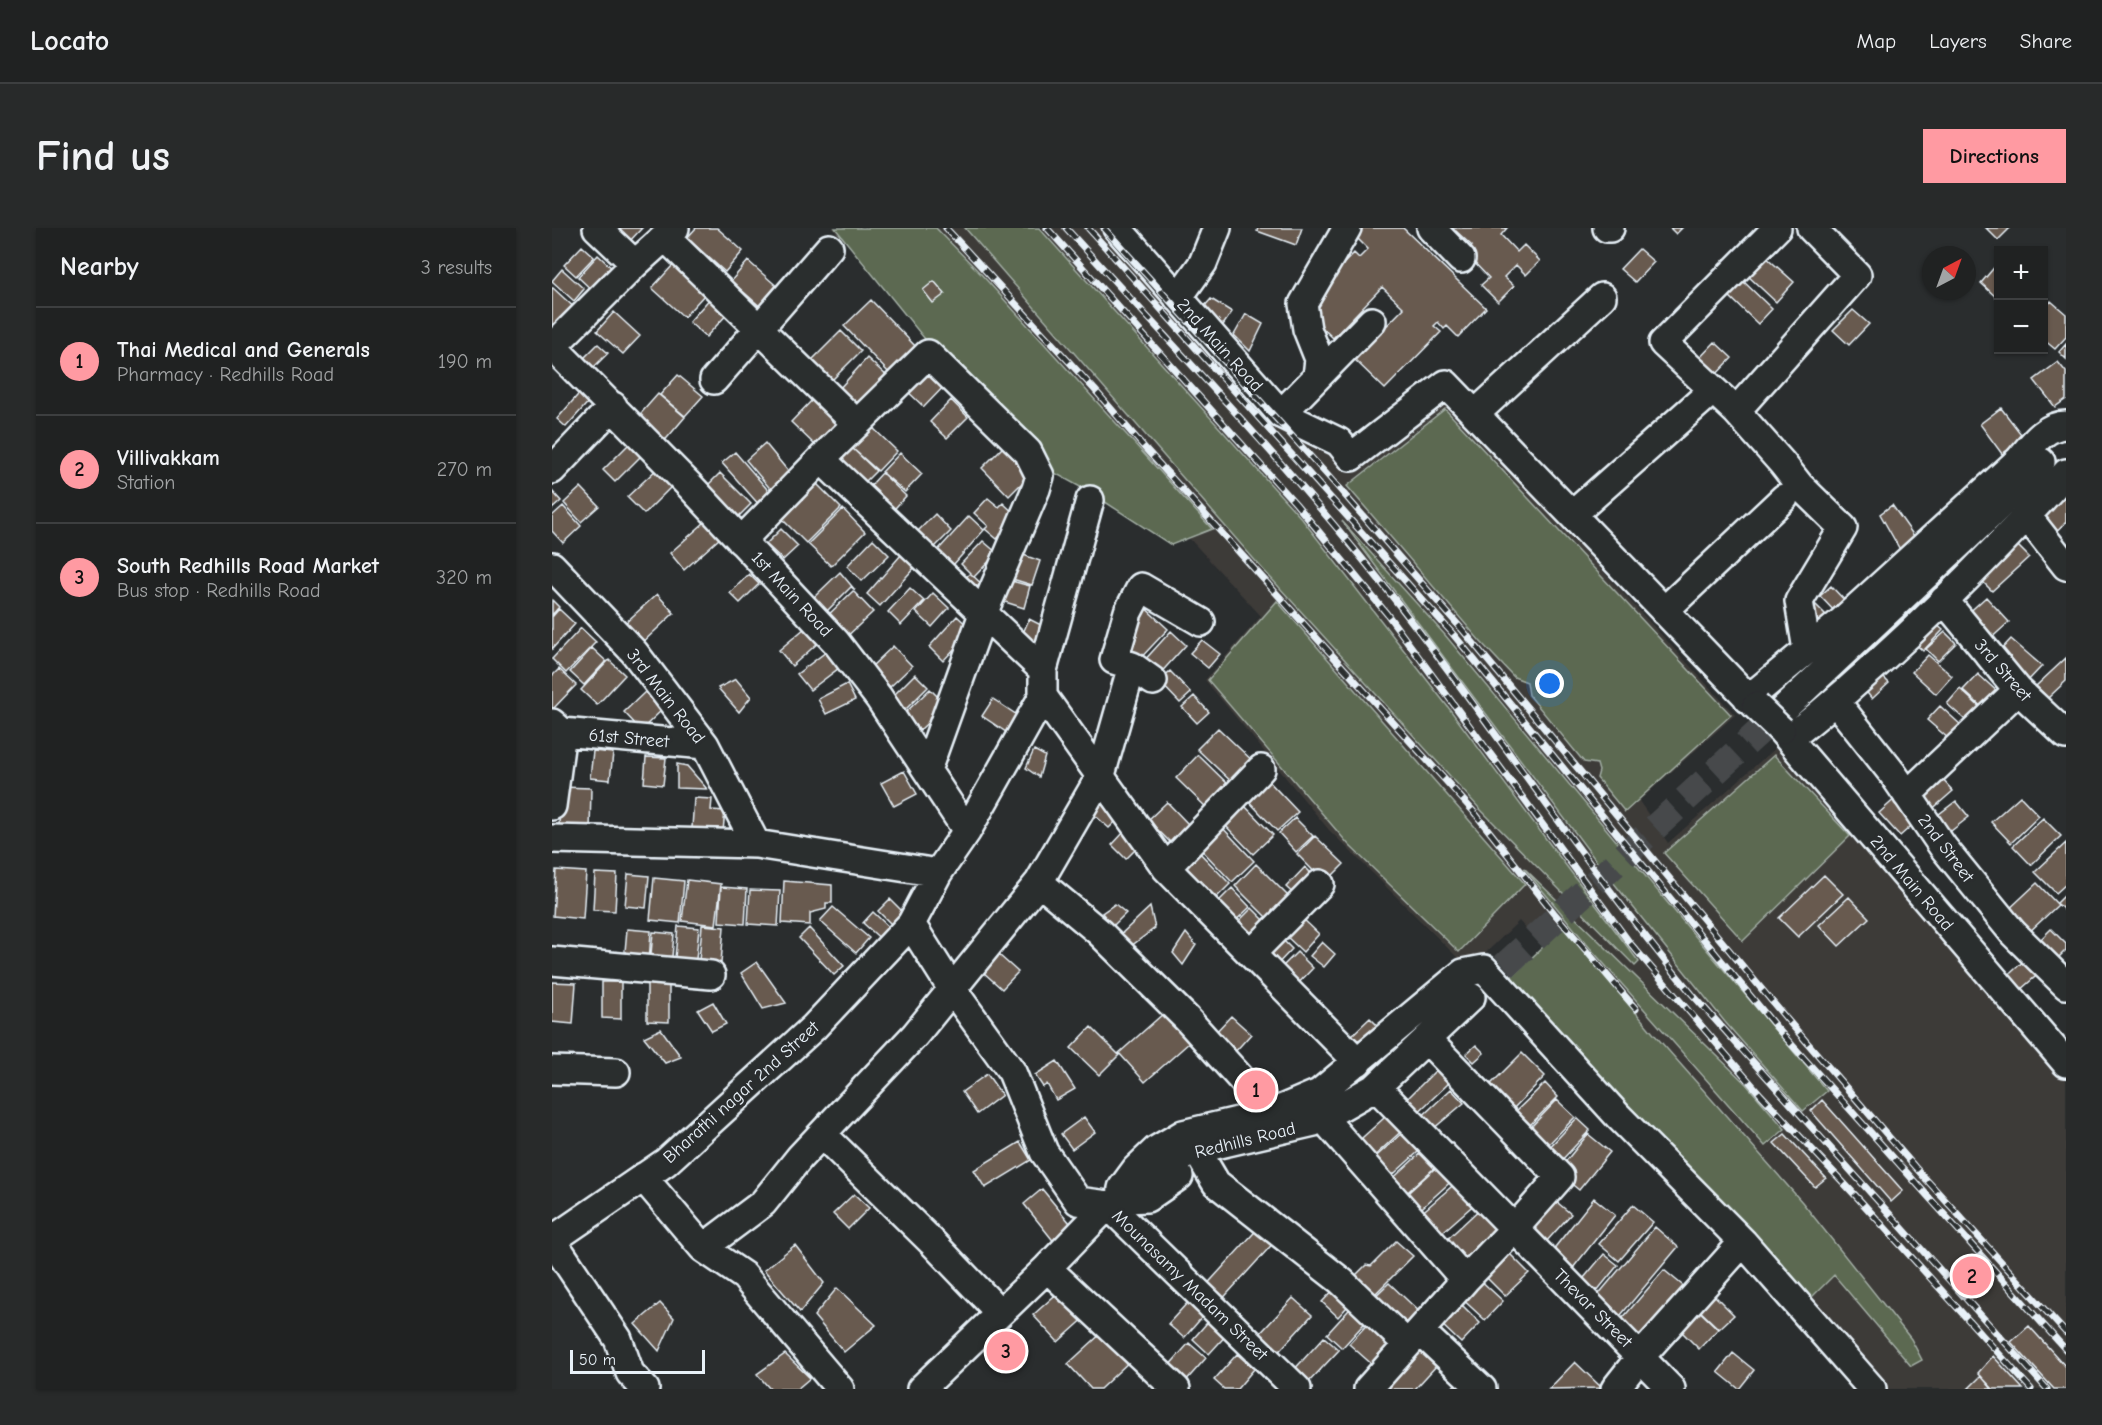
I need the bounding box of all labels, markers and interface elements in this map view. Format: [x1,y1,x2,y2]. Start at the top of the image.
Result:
text: Locato [30,25,109,57]
text: Map [1857,29,1896,53]
text: Layers [1929,29,1987,53]
text: Share [2020,29,2072,53]
button: Directions [1923,129,2066,183]
text: Find us [36,132,170,181]
north arrow [1922,246,1976,300]
map controls [1994,246,2048,354]
button: + [1994,246,2048,300]
text: Nearby [60,252,139,282]
text: 3 results [421,256,492,279]
street label: 2nd Main Road [1172,294,1267,396]
button: − [1994,300,2048,354]
text: Thai Medical and Generals [117,337,370,363]
text: 1 [76,350,83,373]
text: 190 m [438,350,492,373]
text: Pharmacy · Redhills Road [117,363,334,386]
text: Villivakkam [117,445,220,471]
text: 2 [75,458,84,481]
text: 270 m [437,458,492,481]
text: Station [117,471,175,494]
street label: 1st Main Road [747,547,837,641]
text: South Redhills Road Market [117,553,379,579]
text: 3 [75,566,84,589]
text: 320 m [436,566,492,589]
text: Bus stop · Redhills Road [117,579,321,602]
street label: 3rd Street [1970,635,2036,707]
street label: 3rd Main Road [622,645,709,748]
your location [1535,669,1564,698]
street label: 61st Street [588,725,671,753]
street label: 2nd Street [1913,810,1979,887]
street label: 2nd Main Road [1866,831,1958,935]
street label: Bharathi nagar 2nd Street [659,1016,824,1168]
pin: 1 [1236,1068,1276,1112]
street label: Redhills Road [1193,1118,1298,1163]
street label: Mounasamy Madam Street [1108,1206,1272,1366]
pin: 2 [1952,1254,1992,1298]
street label: Thevar Street [1549,1265,1637,1353]
pin: 3 [986,1328,1026,1374]
scale bar [570,1347,705,1374]
text: 50 m [579,1351,616,1369]

